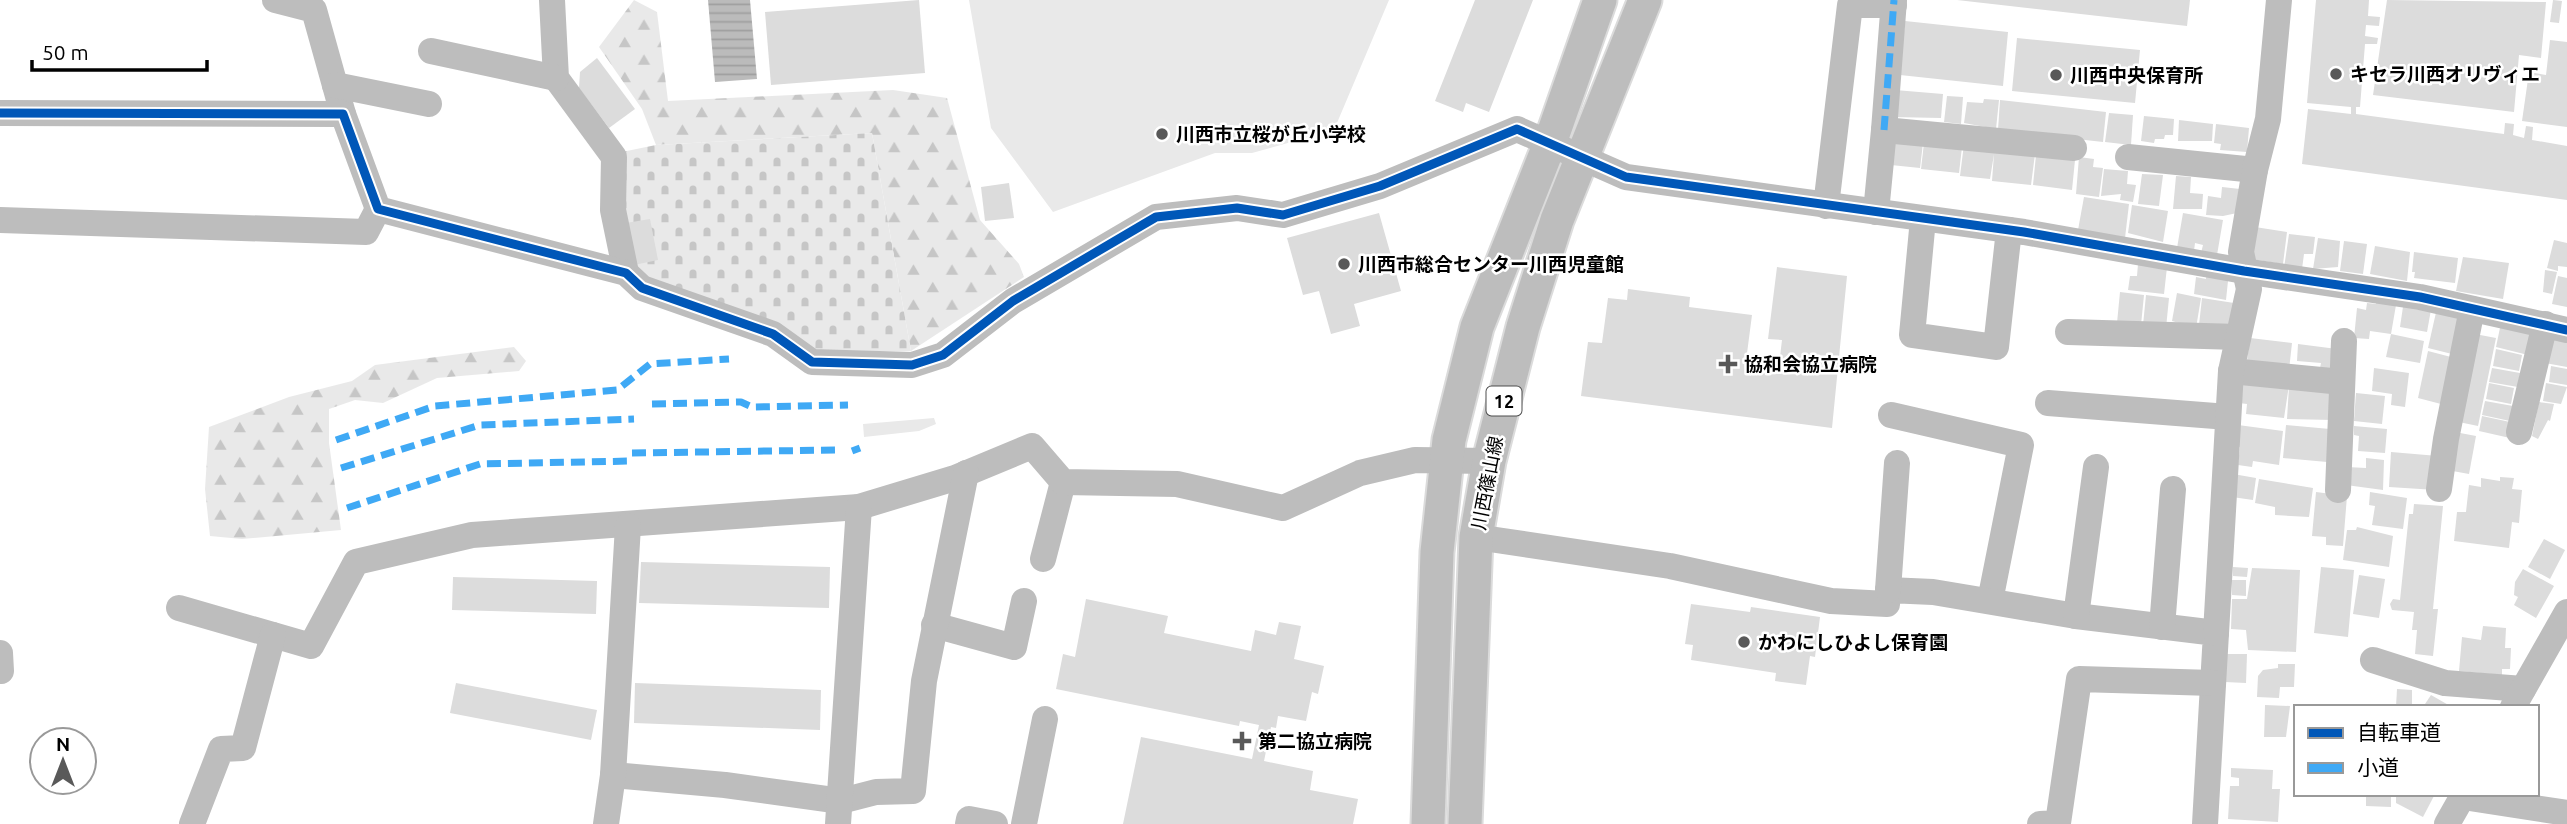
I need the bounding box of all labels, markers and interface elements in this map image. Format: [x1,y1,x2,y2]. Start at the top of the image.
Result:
scale bar [32,28,206,72]
text: 50 m [42,40,89,64]
place label: キセラ川西オリヴィエ [2350,63,2540,85]
place label: 川西中央保育所 [2070,64,2203,86]
marker: キセラ川西オリヴィエ [2328,66,2344,82]
marker: 川西中央保育所 [2048,67,2064,83]
place label: 川西市立桜が丘小学校 [1176,123,1366,145]
marker: 川西市立桜が丘小学校 [1154,126,1170,142]
place label: 川西市総合センター川西児童館 [1358,253,1624,275]
marker: 川西市総合センター川西児童館 [1336,256,1352,272]
place label: 協和会協立病院 [1744,353,1877,375]
marker: 協和会協立病院 [1718,354,1738,374]
road number: 12 [1486,386,1522,416]
street label: 川西篠山線 [1467,434,1507,532]
place label: かわにしひよし保育園 [1758,631,1948,653]
marker: かわにしひよし保育園 [1736,634,1752,650]
legend [2294,705,2539,796]
text: 自転車道 [2357,720,2441,744]
north arrow [28,726,98,796]
place label: 第二協立病院 [1258,730,1372,752]
marker: 第二協立病院 [1232,731,1252,751]
text: N [56,733,70,755]
text: 小道 [2357,755,2399,779]

